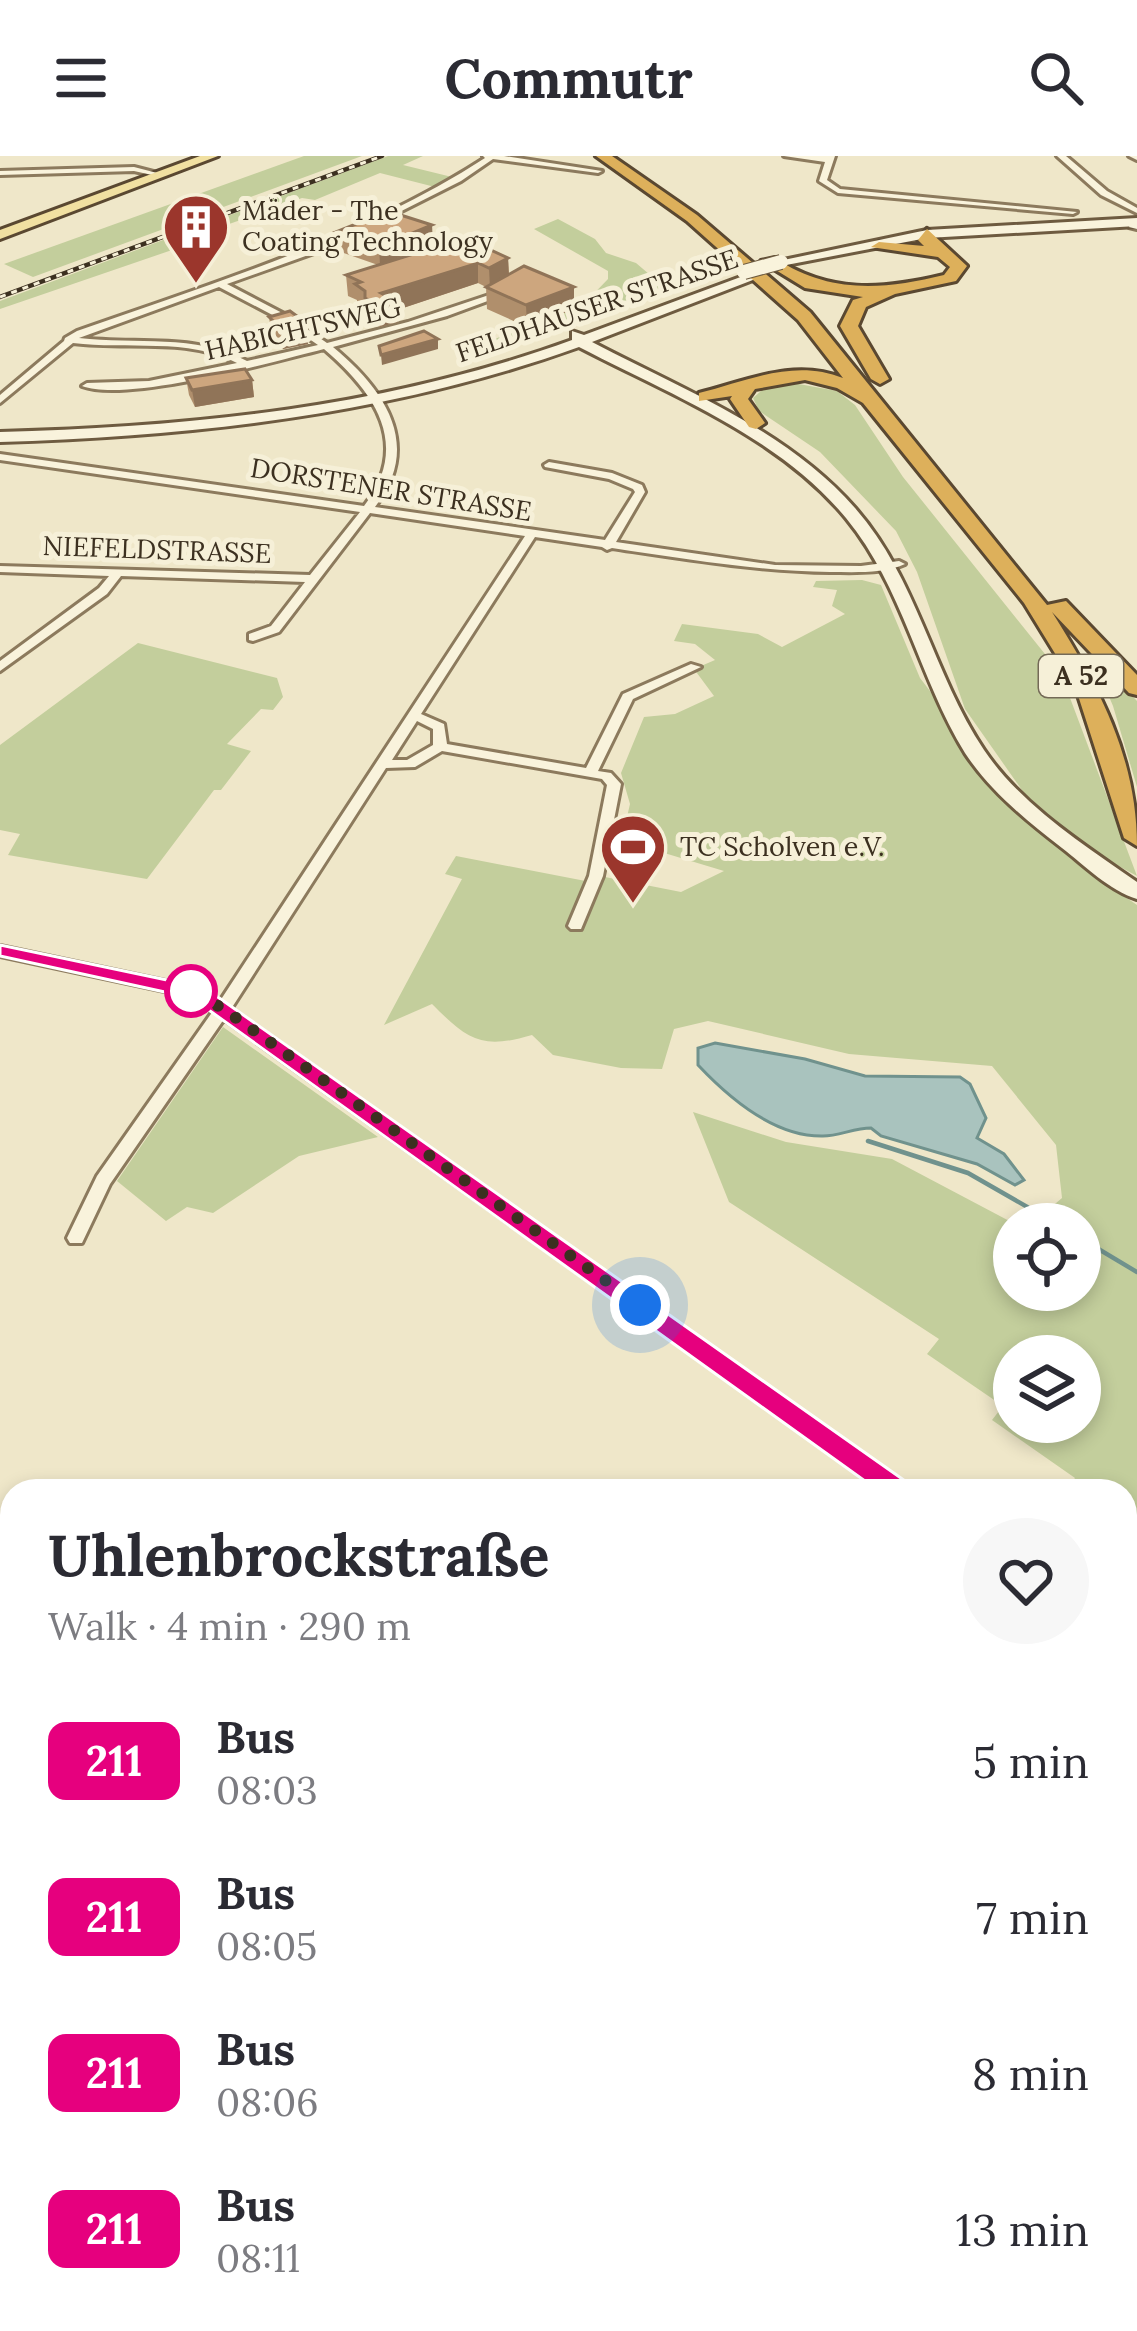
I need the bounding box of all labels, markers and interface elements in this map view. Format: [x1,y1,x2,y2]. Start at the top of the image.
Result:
text: Commutr [444,44,693,113]
icon: menu [48,45,114,111]
icon: search [1023,45,1089,111]
building icon: Mäder - The Coating Technology [161,192,231,286]
place label: Mäder - The Coating Technology [242,193,494,258]
street label: FELDHAUSER STRASSE [451,241,742,369]
street label: HABICHTSWEG [201,289,404,367]
street label: DORSTENER STRASSE [248,450,534,528]
street label: NIEFELDSTRASSE [42,528,272,570]
road number: A 52 [1039,655,1123,697]
sports icon: TC Scholven e.V. [598,812,668,906]
place label: TC Scholven e.V. [680,829,885,863]
unlabelled marker [166,966,216,1016]
map controls [993,1203,1101,1443]
button: locate [993,1203,1101,1311]
your location [610,1275,670,1335]
button: layers [993,1335,1101,1443]
button: heart [963,1518,1089,1644]
text: Uhlenbrockstraße [48,1519,550,1592]
text: Walk · 4 min · 290 m [48,1601,411,1651]
text: Bus [216,1708,295,1765]
text: 5 min [972,1733,1089,1790]
text: 211 [86,1734,142,1788]
text: 08:03 [216,1765,318,1815]
text: Bus [216,1864,295,1921]
text: 7 min [976,1889,1089,1946]
text: 211 [86,1890,142,1944]
text: 08:05 [216,1921,317,1971]
text: Bus [216,2020,295,2077]
text: 8 min [972,2045,1089,2102]
text: 211 [86,2046,142,2100]
text: 08:06 [216,2077,319,2127]
text: Bus [216,2176,295,2233]
text: 13 min [956,2201,1089,2258]
text: 211 [86,2202,142,2256]
text: 08:11 [216,2233,300,2283]

